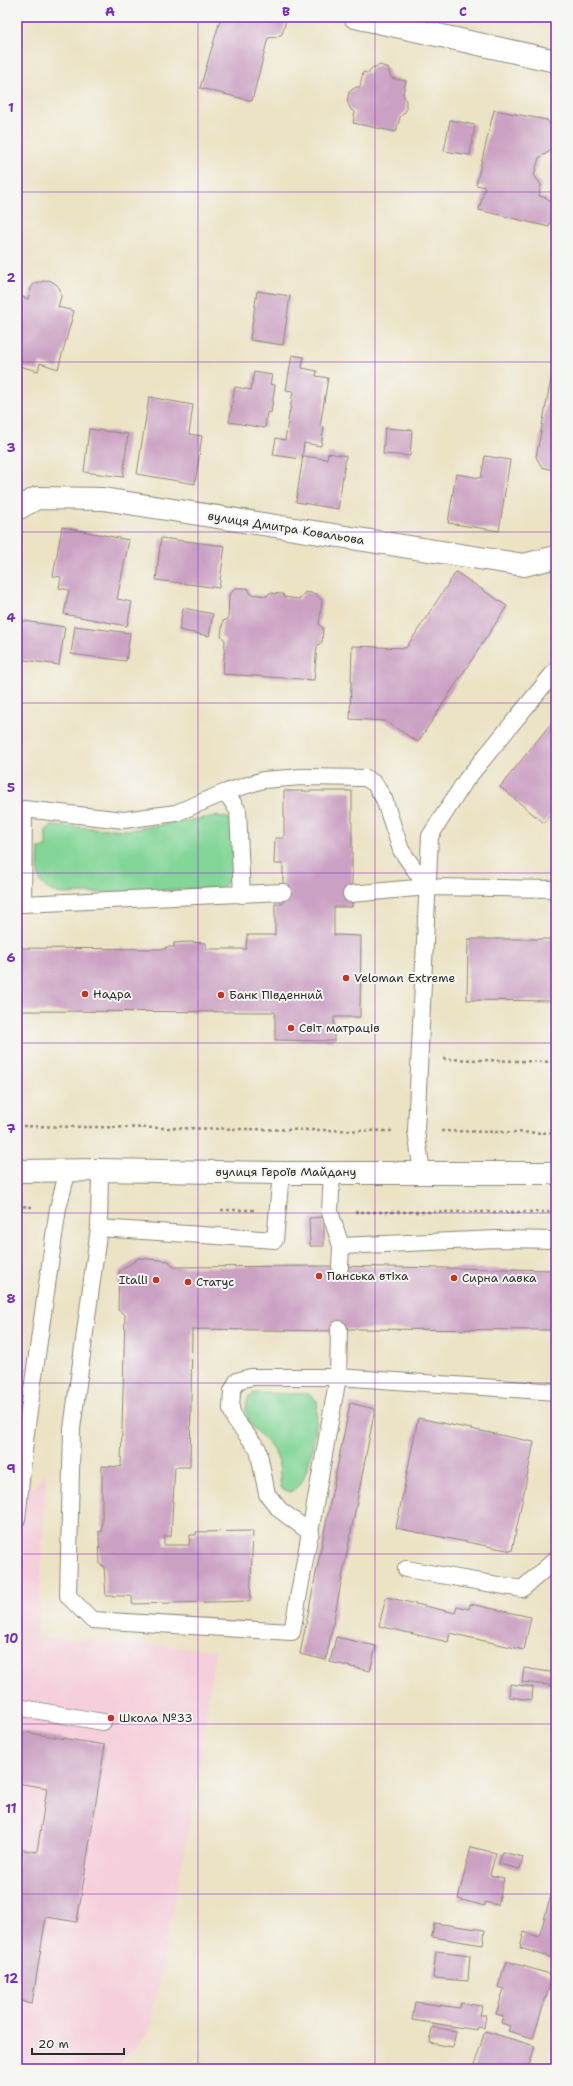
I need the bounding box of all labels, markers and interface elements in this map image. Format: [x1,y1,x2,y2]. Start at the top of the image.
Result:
text: A [105,3,115,20]
text: B [282,3,290,20]
text: C [459,3,467,20]
text: 1 [8,99,14,116]
text: 2 [6,269,16,286]
text: 3 [6,439,16,456]
street label: вулиця Дмитра Ковальова [207,508,366,548]
text: 4 [6,609,16,626]
text: 5 [7,779,15,796]
text: 6 [6,949,16,966]
place label: Veloman Extreme [354,970,456,986]
marker: Veloman Extreme [341,973,351,983]
place label: Надра [93,986,132,1002]
place label: Банк Південний [229,987,323,1003]
marker: Надра [80,989,90,999]
marker: Банк Південний [216,990,226,1000]
place label: Світ матраців [299,1020,380,1036]
marker: Світ матраців [286,1023,296,1033]
text: 7 [6,1120,16,1137]
street label: вулиця Героїв Майдану [216,1164,357,1180]
place label: Панська втіха [327,1268,409,1284]
place label: Сирна лавка [462,1270,537,1286]
marker: Панська втіха [314,1271,324,1281]
place label: Italli [119,1272,148,1288]
marker: Сирна лавка [449,1273,459,1283]
place label: Статус [196,1274,234,1290]
marker: Italli [151,1275,161,1285]
marker: Статус [183,1277,193,1287]
text: 8 [6,1290,16,1307]
text: 9 [6,1460,16,1477]
text: 10 [4,1630,18,1647]
place label: Школа №33 [119,1710,193,1726]
marker: Школа №33 [106,1713,116,1723]
text: 11 [5,1800,17,1817]
text: 12 [4,1970,18,1987]
scale bar [32,2030,124,2056]
text: 20 m [38,2036,69,2052]

